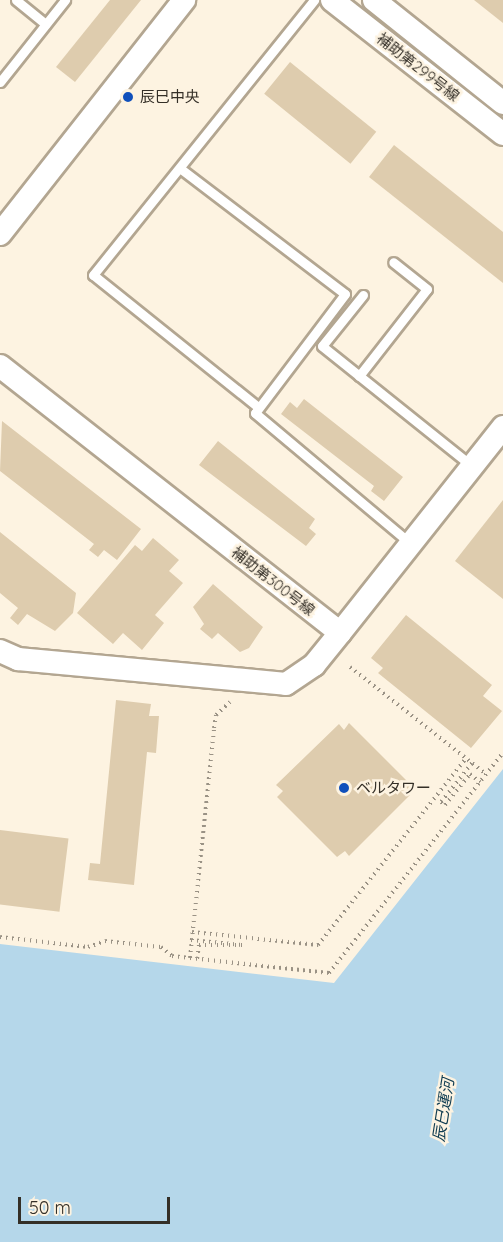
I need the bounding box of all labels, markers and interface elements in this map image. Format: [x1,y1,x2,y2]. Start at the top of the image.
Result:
street label: 補助第299号線 [373,29,463,105]
place label: 辰巳中央 [140,88,200,106]
marker: 辰巳中央 [121,90,135,104]
street label: 補助第300号線 [228,543,318,619]
place label: ベルタワー [356,779,431,797]
marker: ベルタワー [337,781,351,795]
water label: 辰巳運河 [429,1077,457,1143]
scale bar [21,1185,172,1223]
text: 50 m [29,1196,71,1219]

